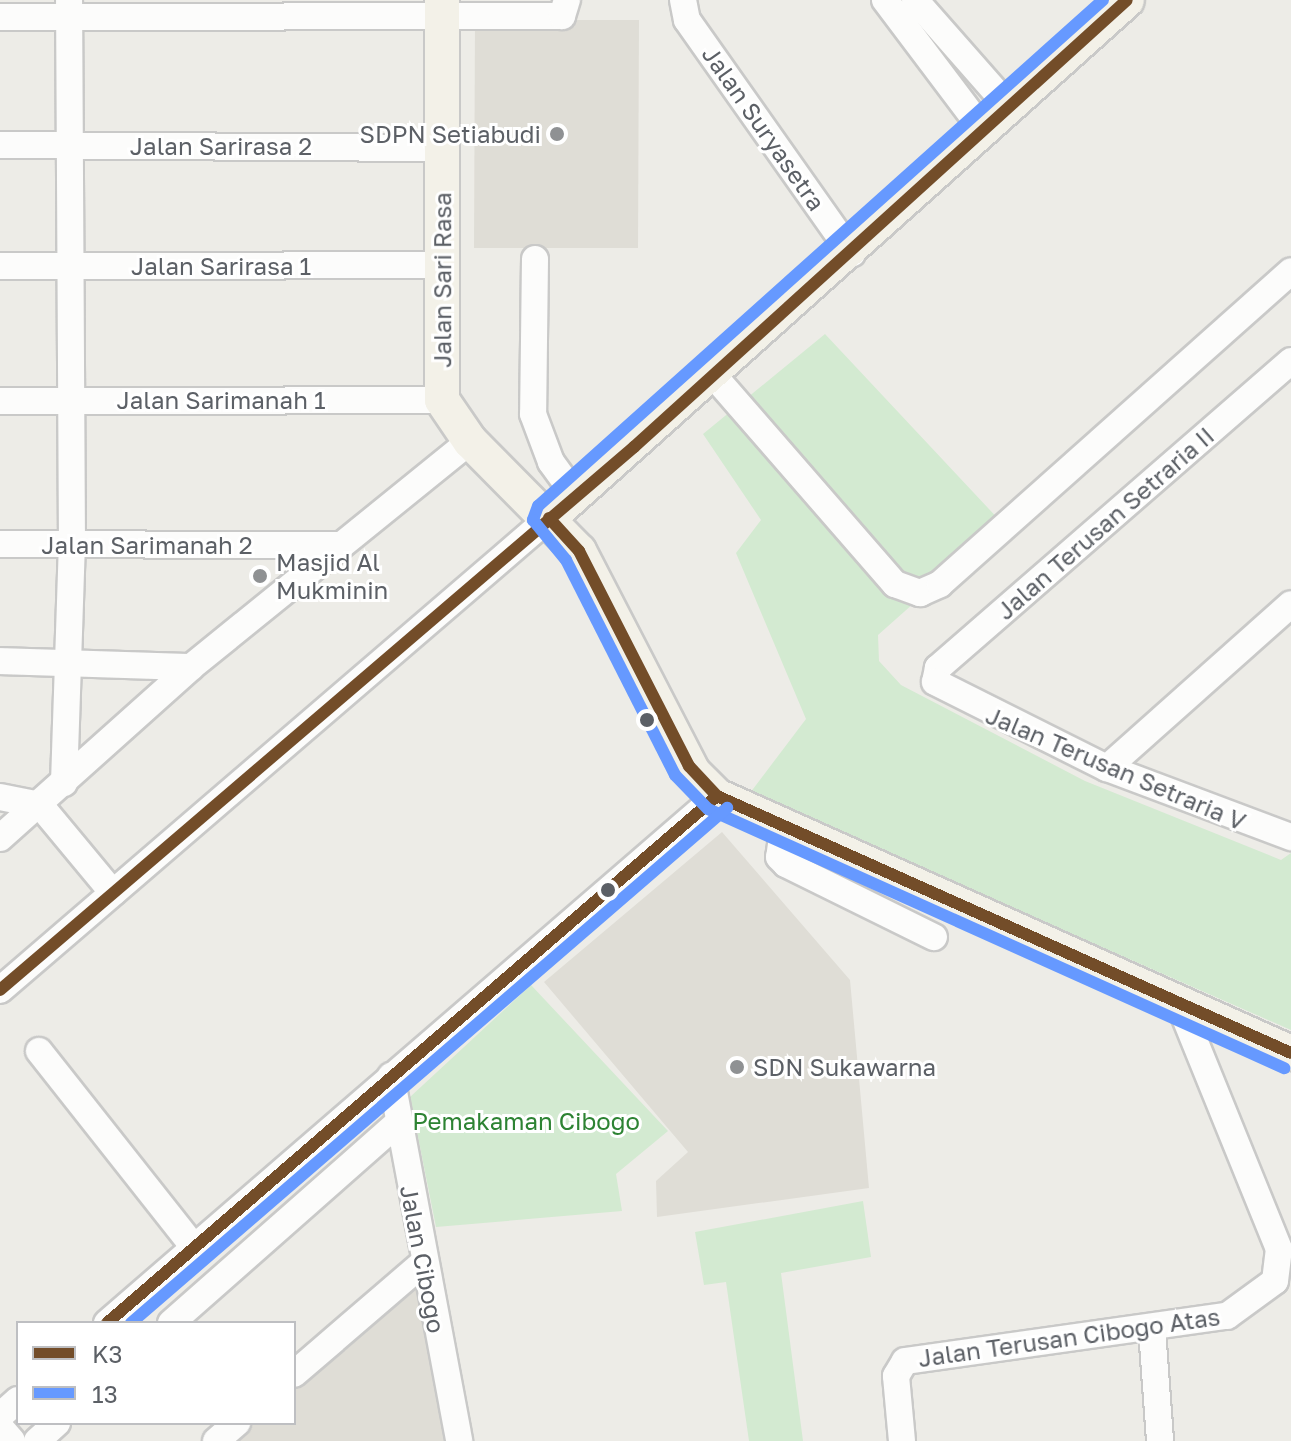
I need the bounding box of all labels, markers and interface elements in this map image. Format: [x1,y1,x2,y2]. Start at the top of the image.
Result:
street label: Jalan Suryasetra [697,40,831,216]
place label: SDPN Setiabudi [360,120,541,148]
marker: SDPN Setiabudi [548,125,566,143]
street label: Jalan Sarirasa 2 [130,132,312,160]
street label: Jalan Sari Rasa [428,192,456,368]
street label: Jalan Sarirasa 1 [131,252,311,280]
street label: Jalan Sarimanah 1 [116,386,326,414]
street label: Jalan Terusan Setraria II [990,421,1220,625]
street label: Jalan Sarimanah 2 [41,531,253,559]
place label: Masjid Al Mukminin [276,548,388,604]
marker: Masjid Al Mukminin [251,567,269,585]
street label: Jalan Terusan Setraria V [982,700,1250,836]
unlabelled marker [639,712,655,728]
unlabelled marker [600,882,616,898]
place label: SDN Sukawarna [753,1053,936,1081]
marker: SDN Sukawarna [728,1058,746,1076]
park label: Pemakaman Cibogo [412,1107,640,1135]
street label: Jalan Cibogo [395,1183,451,1335]
street label: Jalan Terusan Cibogo Atas [916,1302,1222,1372]
legend [16,1321,296,1425]
text: K3 [92,1339,123,1368]
text: 13 [92,1379,118,1408]

